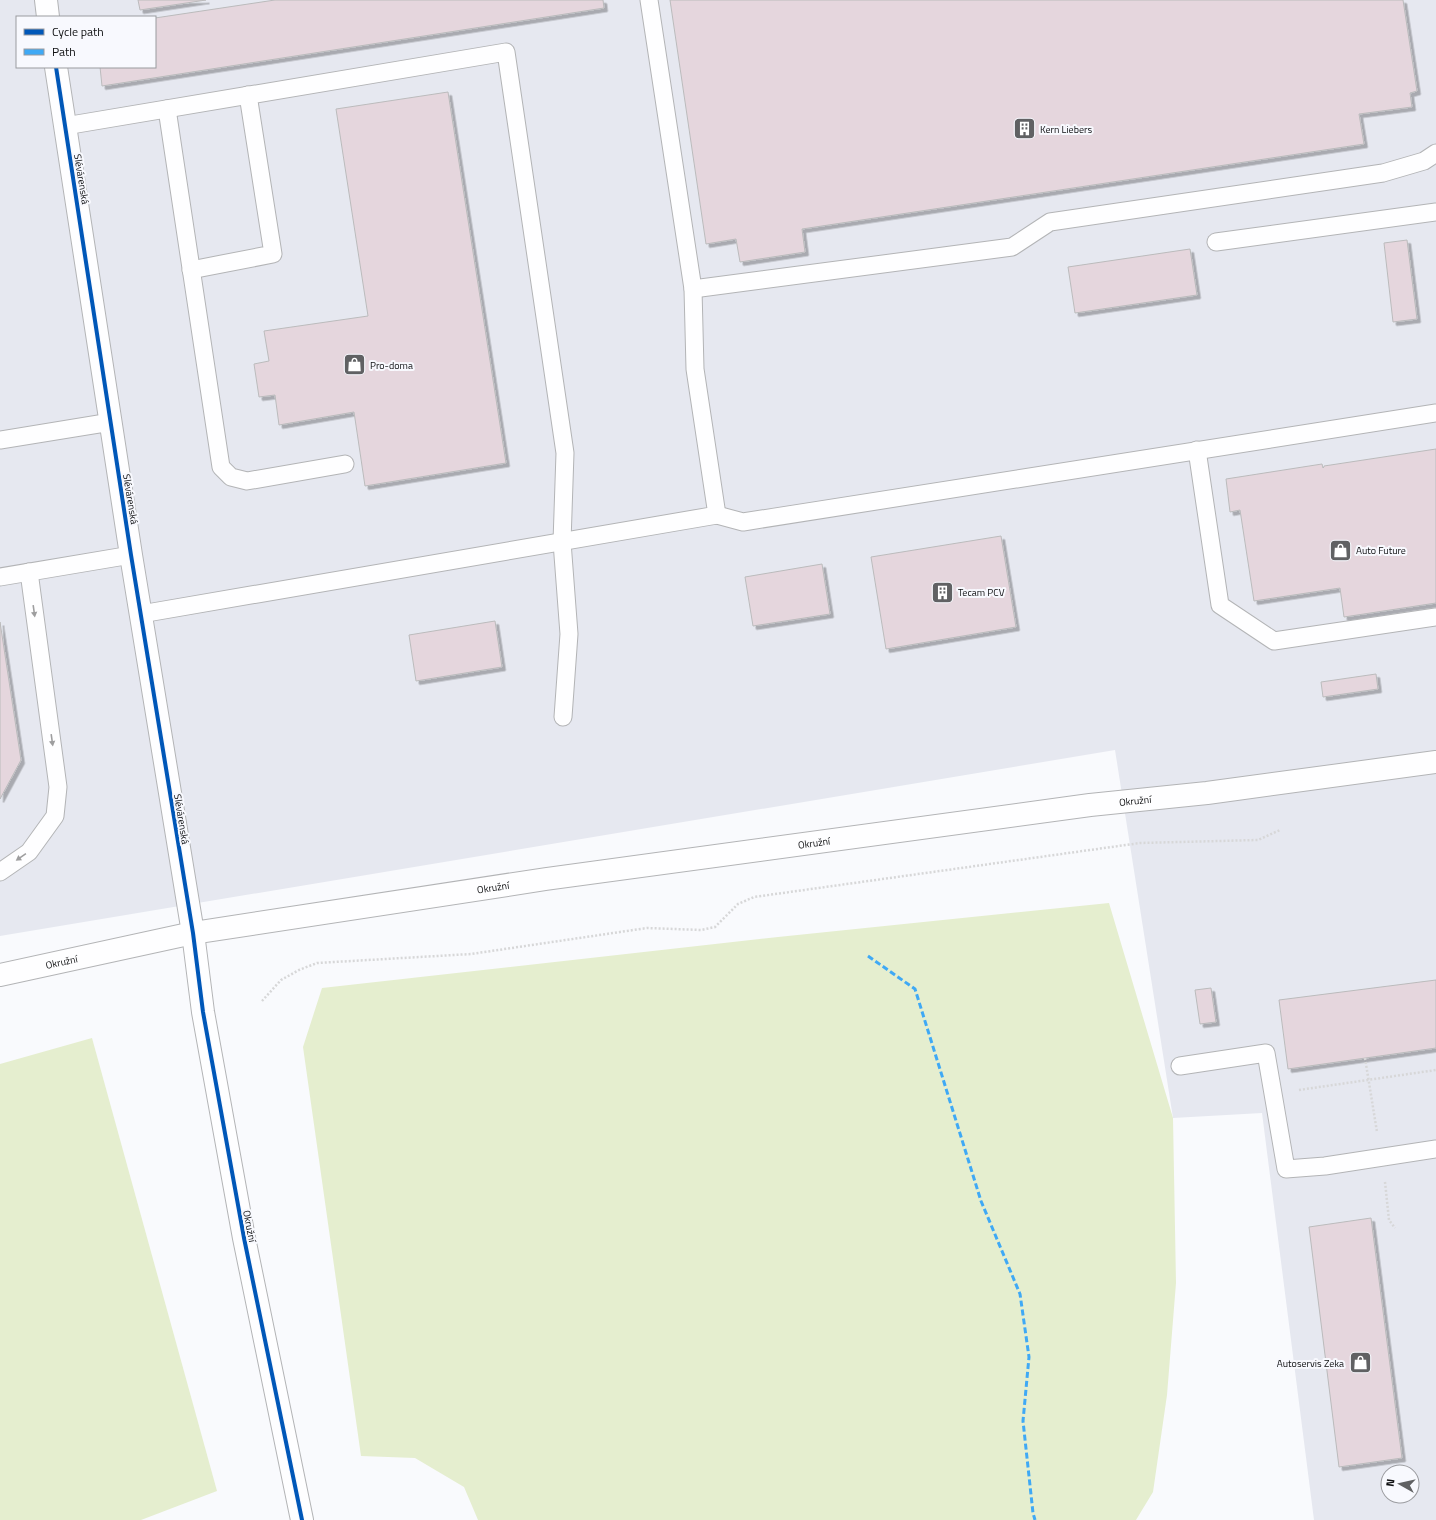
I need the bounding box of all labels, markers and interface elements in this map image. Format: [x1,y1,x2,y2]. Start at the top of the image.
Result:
legend [16,16,156,68]
text: Cycle path [52,22,104,41]
text: Path [52,42,76,61]
building icon: Kern Liebers [1012,116,1038,142]
place label: Kern Liebers [1040,122,1092,137]
street label: Slévárenská [70,153,93,205]
shop icon: Pro-doma [341,352,367,378]
place label: Pro-doma [370,358,413,373]
street label: Slévárenská [119,473,142,525]
shop icon: Auto Future [1328,537,1354,563]
place label: Auto Future [1356,543,1406,558]
building icon: Tecam PCV [930,579,956,605]
place label: Tecam PCV [958,585,1005,600]
one-way arrow [31,605,37,617]
one-way arrow [48,734,55,746]
street label: Okružní [1118,792,1153,810]
street label: Slévárenská [170,793,193,845]
street label: Okružní [797,833,832,853]
one-way arrow [16,853,27,861]
street label: Okružní [476,878,511,897]
street label: Okružní [44,951,80,973]
street label: Okružní [239,1209,260,1244]
shop icon: Autoservis Zeka [1347,1350,1373,1376]
place label: Autoservis Zeka [1277,1356,1344,1371]
north arrow [1380,1464,1420,1504]
text: N [1382,1478,1399,1487]

